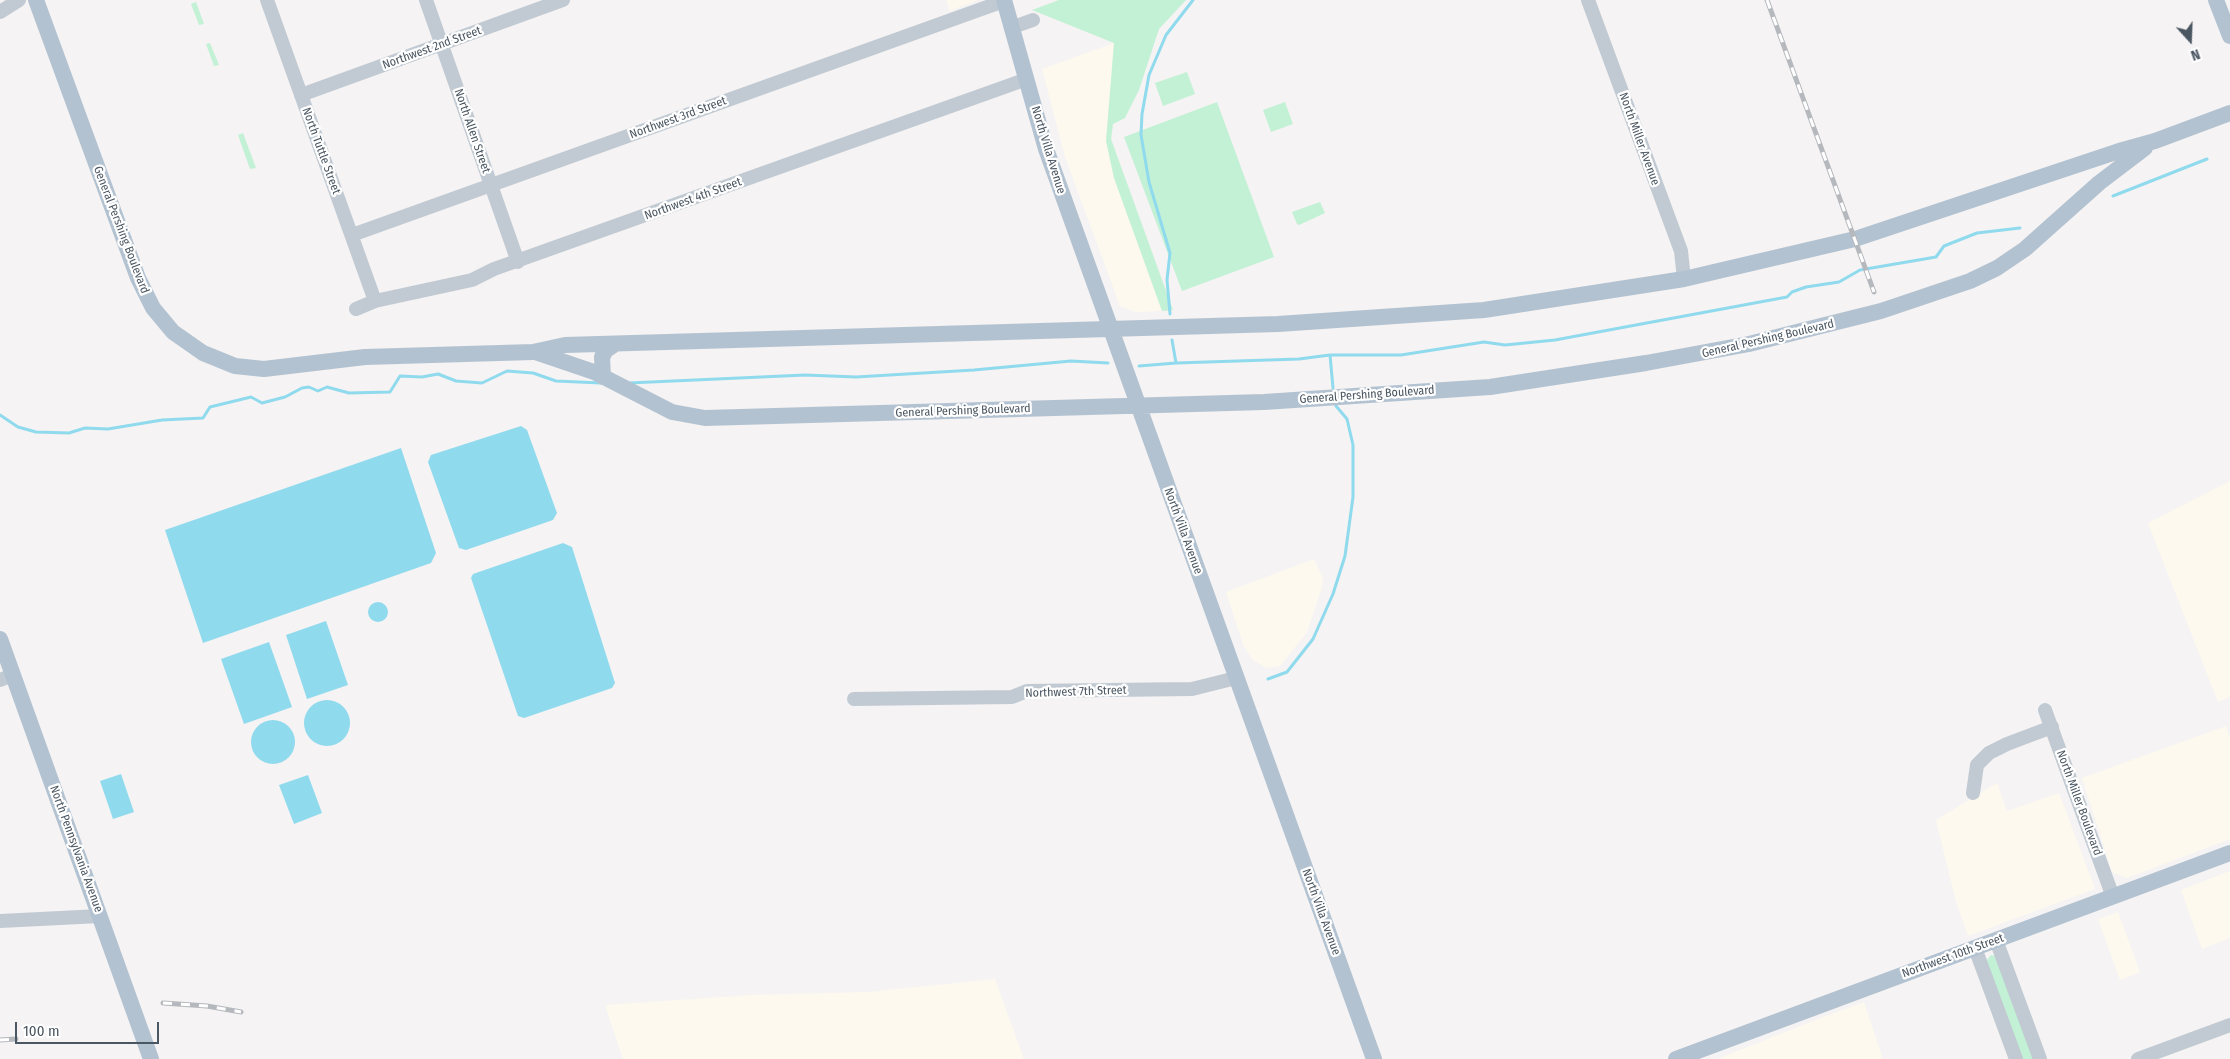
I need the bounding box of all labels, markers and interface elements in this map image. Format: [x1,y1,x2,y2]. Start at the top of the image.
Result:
north arrow [2165,15,2215,65]
street label: Northwest 2nd Street [381,23,483,73]
text: N [2188,45,2202,64]
street label: North Allen Street [451,87,493,175]
street label: North Miller Avenue [1616,91,1662,187]
street label: Northwest 3rd Street [628,94,728,142]
street label: North Villa Avenue [1028,104,1068,196]
street label: North Tuttle Street [299,106,343,196]
street label: General Pershing Boulevard [90,164,152,296]
street label: Northwest 4th Street [643,175,743,223]
street label: General Pershing Boulevard [1701,317,1835,361]
street label: General Pershing Boulevard [1299,383,1435,407]
street label: General Pershing Boulevard [895,401,1031,421]
street label: North Villa Avenue [1161,486,1205,576]
street label: Northwest 7th Street [1025,683,1127,701]
street label: North Miller Boulevard [2053,748,2105,858]
street label: North Pennsylvania Avenue [46,784,106,914]
street label: North Villa Avenue [1299,867,1343,957]
street label: Northwest 10th Street [1900,931,2006,981]
scale bar [18,1012,161,1044]
text: 100 m [23,1022,60,1040]

